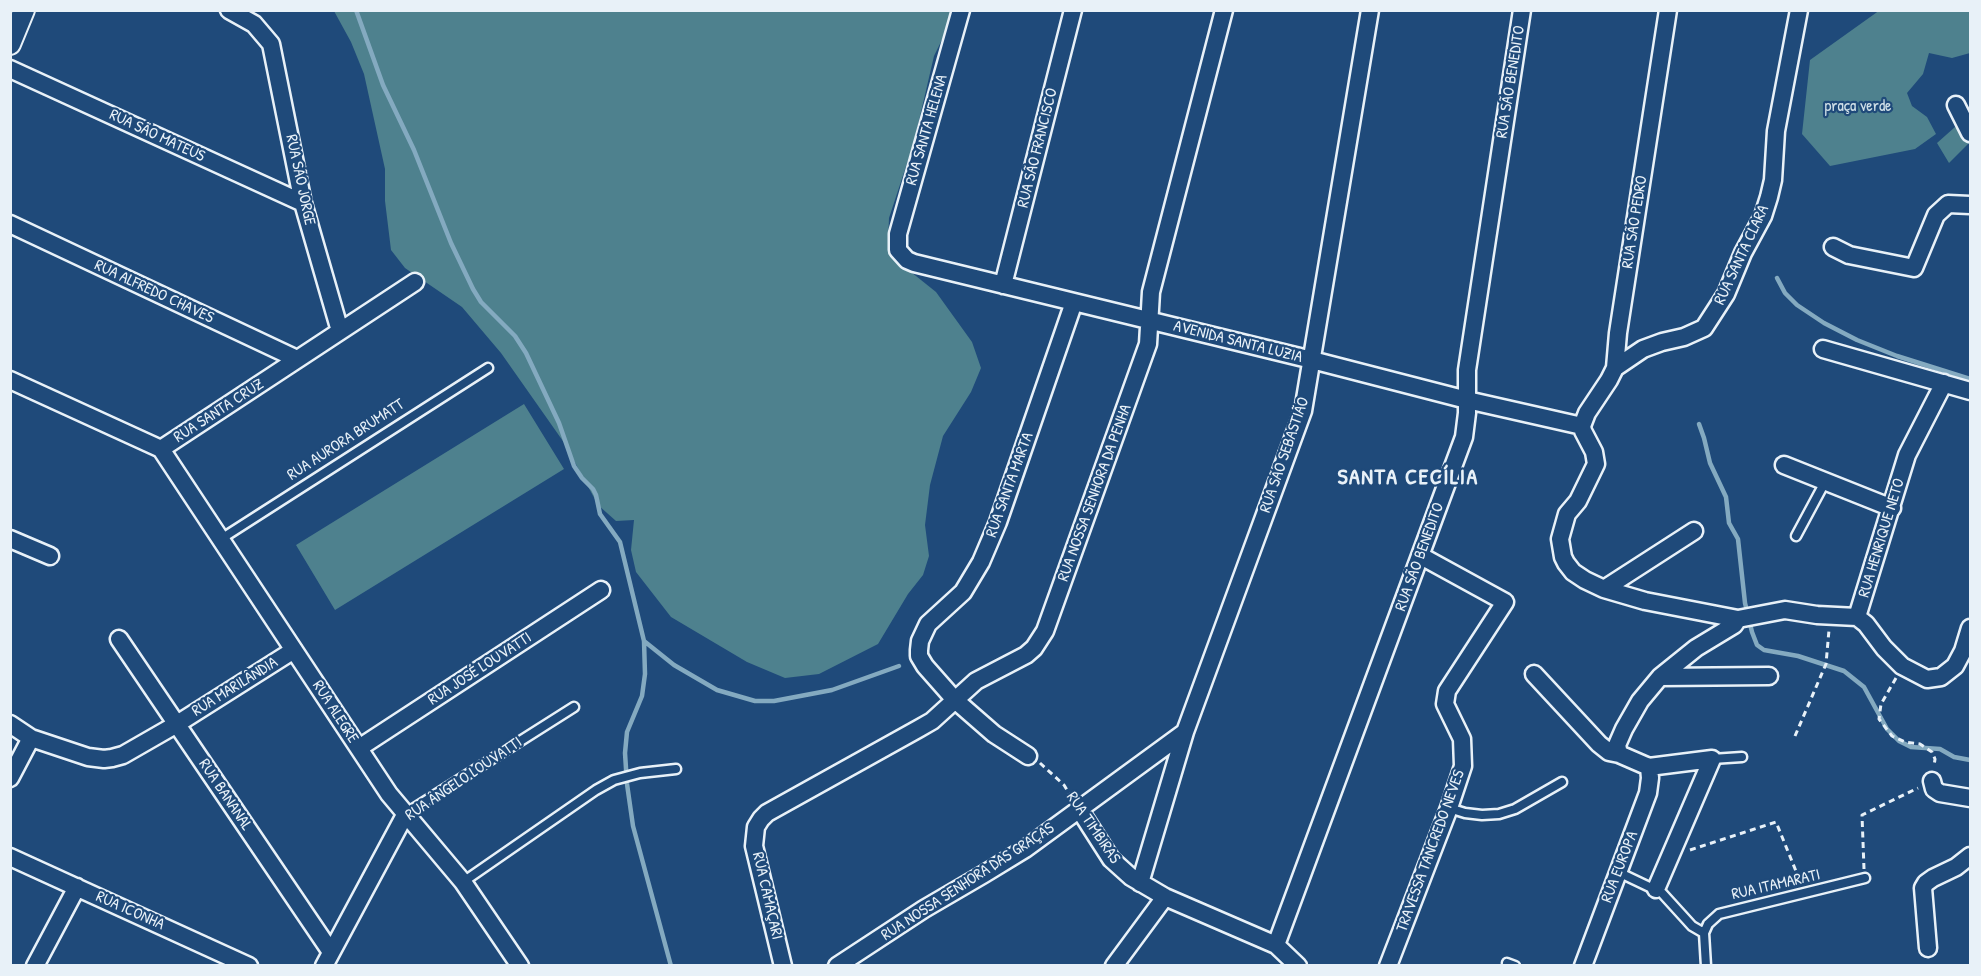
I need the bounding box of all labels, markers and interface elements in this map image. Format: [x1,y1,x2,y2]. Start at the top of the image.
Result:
street label: RUA SÃO BENEDITO [1493,24,1529,140]
street label: RUA SANTA HELENA [902,73,952,187]
street label: RUA SÃO FRANCISCO [1014,86,1062,210]
park label: praça verde [1825,97,1891,117]
street label: RUA SÃO MATEUS [106,105,208,167]
street label: RUA SÃO JORGE [281,133,319,227]
street label: RUA SÃO PEDRO [1618,174,1652,270]
street label: RUA SANTA CLARA [1711,202,1773,308]
street label: RUA ALFREDO CHAVES [91,256,217,328]
street label: AVENIDA SANTA LUZIA [1171,317,1305,367]
street label: RUA SANTA CRUZ [171,375,267,447]
street label: RUA AURORA BRUMATT [284,395,408,485]
street label: RUA SÃO SEBASTIÃO [1256,395,1314,515]
street label: RUA NOSSA SENHORA DA PENHA [1054,402,1136,584]
street label: RUA SANTA MARTA [982,430,1038,540]
district label: SANTA CECÍLIA [1337,465,1479,491]
street label: RUA HENRIQUE NETO [1855,476,1909,600]
street label: RUA SÃO BENEDITO [1392,500,1448,614]
street label: RUA JOSÉ LOUVATTI [425,628,535,710]
street label: RUA MARILÂNDIA [189,653,281,721]
street label: RUA ALEGRE [308,677,362,747]
street label: RUA ÂNGELO LOUVATTI [402,733,526,825]
street label: RUA BANANAL [194,756,256,834]
street label: TRAVESSA TANCREDO NEVES [1393,767,1469,935]
street label: RUA TIMBIRAS [1062,788,1124,868]
street label: RUA NOSSA SENHORA DAS GRAÇAS [878,819,1058,945]
street label: RUA EUROPA [1598,829,1642,905]
street label: RUA CAMAÇARI [748,850,786,942]
street label: RUA ITAMARATI [1730,865,1822,905]
street label: RUA ICONHA [93,887,167,935]

